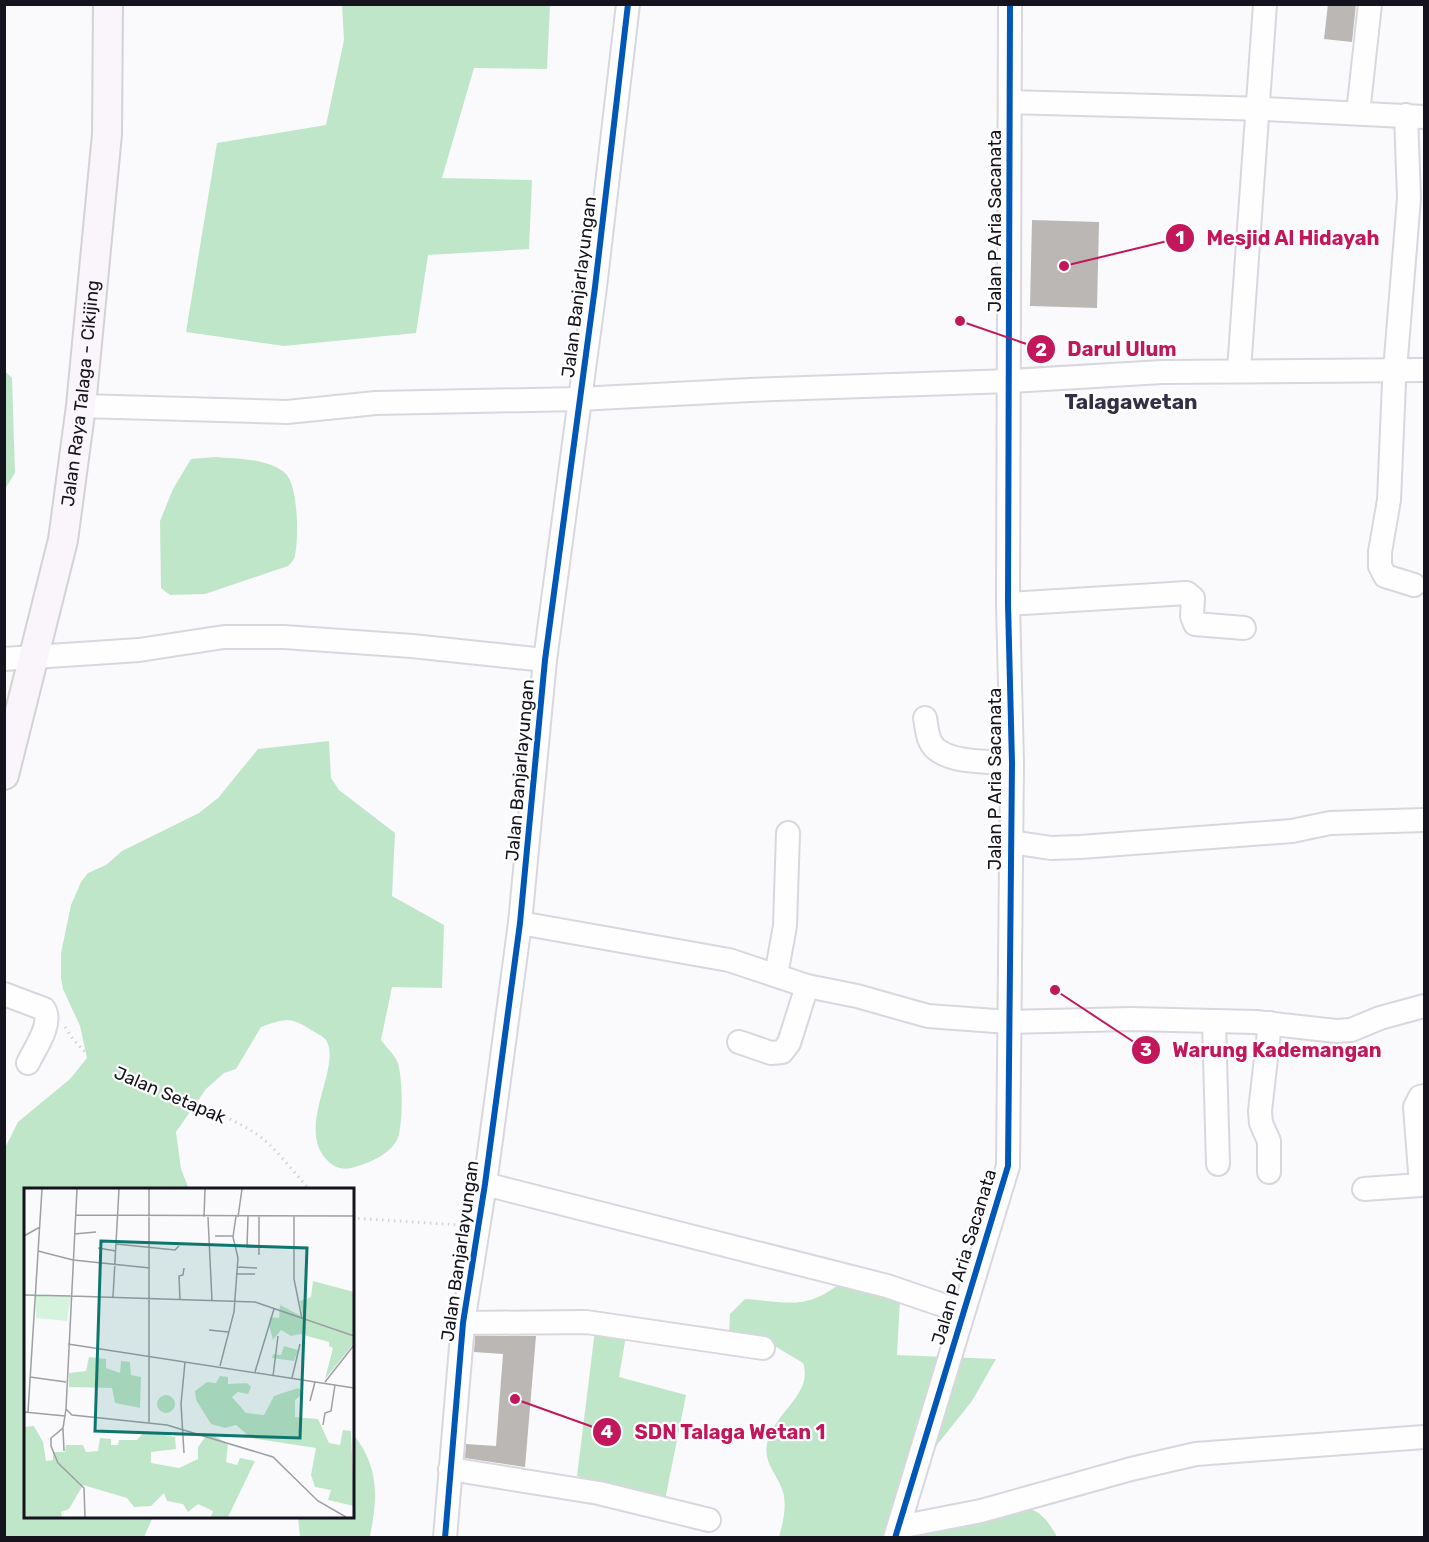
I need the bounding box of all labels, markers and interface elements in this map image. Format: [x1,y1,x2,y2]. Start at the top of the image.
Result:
street label: Jalan P Aria Sacanata [984,130,1006,312]
street label: Jalan Banjarlayungan [557,195,601,379]
callout: Mesjid Al Hidayah [1165,219,1392,257]
text: Mesjid Al Hidayah [1207,226,1379,250]
text: 1 [1176,227,1184,249]
street label: Jalan Raya Talaga - Cikijing [57,279,104,508]
callout: Darul Ulum [1026,330,1189,368]
text: Darul Ulum [1067,337,1177,361]
text: 2 [1035,339,1047,361]
district label: Talagawetan [1064,389,1198,414]
street label: Jalan Banjarlayungan [501,678,539,862]
street label: Jalan P Aria Sacanata [984,688,1006,870]
callout: Warung Kademangan [1131,1031,1394,1069]
text: Warung Kademangan [1172,1038,1382,1062]
text: 3 [1140,1039,1152,1061]
street label: Jalan Setapak [111,1062,230,1129]
street label: Jalan Banjarlayungan [436,1159,484,1343]
street label: Jalan P Aria Sacanata [927,1167,1001,1347]
inset map [24,1188,354,1518]
callout: SDN Talaga Wetan 1 [592,1413,838,1451]
text: SDN Talaga Wetan 1 [635,1420,825,1444]
text: 4 [601,1421,613,1443]

